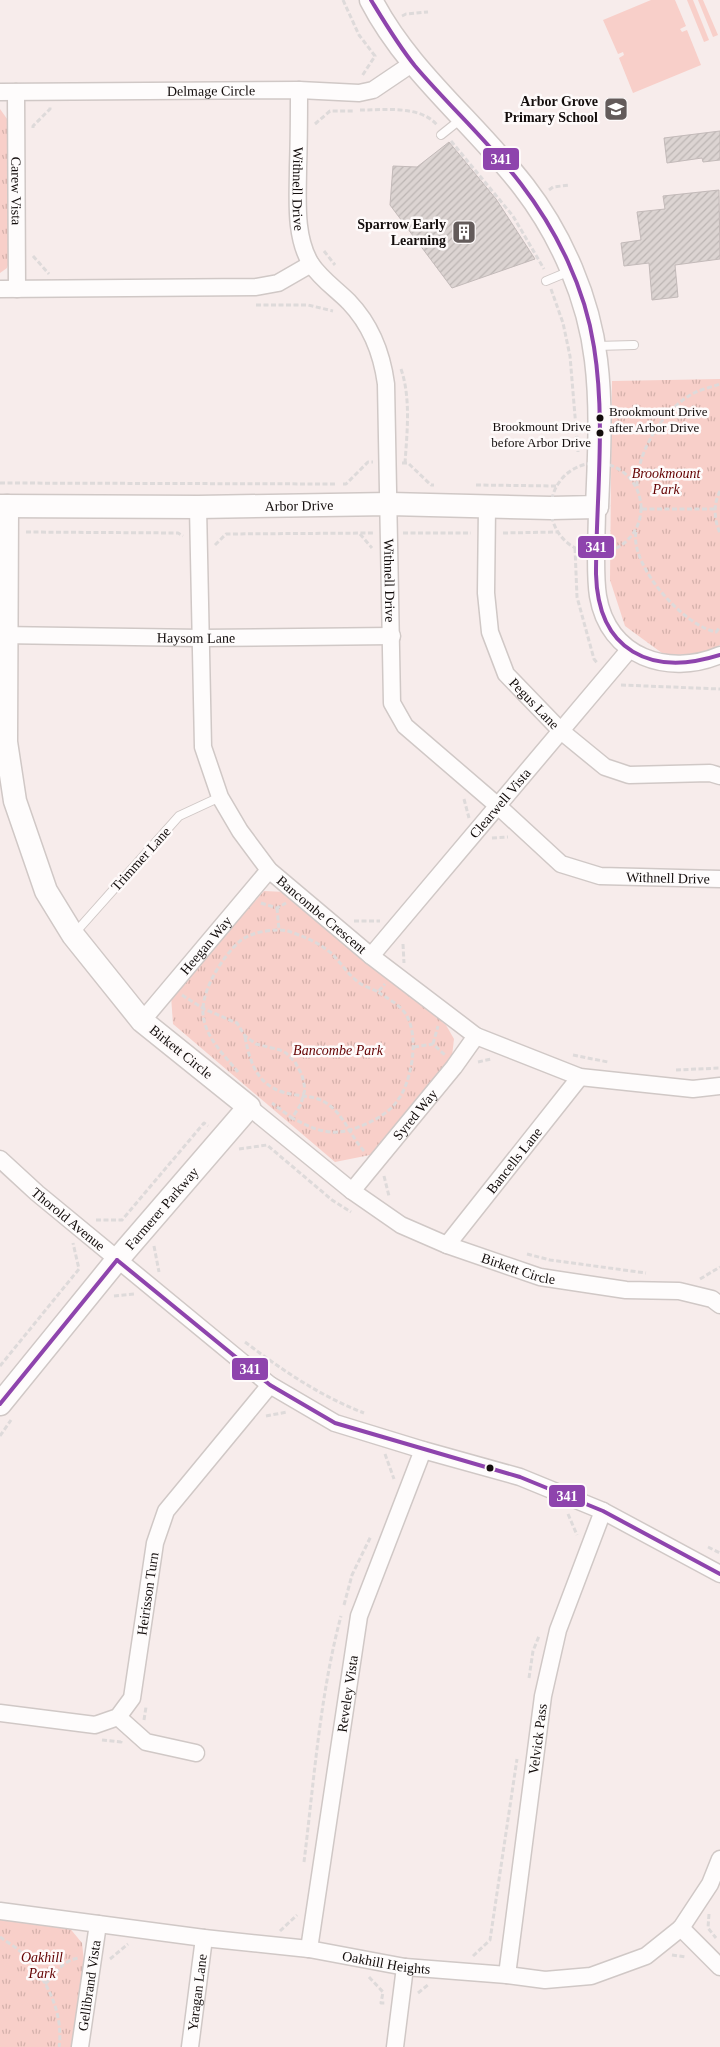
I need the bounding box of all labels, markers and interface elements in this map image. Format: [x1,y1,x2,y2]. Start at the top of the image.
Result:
street label: Delmage Circle [167,83,255,98]
place label: Arbor Grove Primary School [504,94,598,125]
school or university icon: Arbor Grove Primary School [603,96,629,122]
street label: Withnell Drive [290,147,307,232]
line badge: 341 [482,147,520,171]
text: 341 [491,152,512,167]
street label: Carew Vista [9,157,24,226]
place label: Sparrow Early Learning [357,217,446,248]
building icon: Sparrow Early Learning [451,219,477,245]
place label: Brookmount Drive after Arbor Drive [609,404,708,435]
marker: Brookmount Drive after Arbor Drive [595,413,605,423]
place label: Brookmount Drive before Arbor Drive [491,419,591,450]
marker: Brookmount Drive before Arbor Drive [595,428,605,438]
park label: Brookmount Park [632,466,701,497]
street label: Arbor Drive [264,497,334,513]
line badge: 341 [577,535,615,559]
street label: Withnell Drive [381,538,398,623]
text: 341 [586,540,607,555]
street label: Haysom Lane [157,630,235,646]
street label: Pegus Lane [506,675,562,732]
street label: Clearwell Vista [466,765,534,841]
street label: Trimmer Lane [108,824,174,894]
street label: Withnell Drive [626,869,710,886]
street label: Bancombe Crescent [274,873,370,957]
street label: Heegan Way [177,913,234,977]
street label: Birkett Circle [147,1022,215,1082]
park label: Bancombe Park [293,1043,384,1058]
street label: Syred Way [390,1086,440,1143]
street label: Bancells Lane [483,1124,545,1196]
street label: Farmerer Parkway [122,1164,201,1252]
street label: Thorold Avenue [29,1184,108,1253]
street label: Birkett Circle [480,1250,556,1287]
line badge: 341 [231,1357,269,1381]
text: 341 [240,1362,261,1377]
unlabelled marker [485,1463,495,1473]
line badge: 341 [548,1484,586,1508]
text: 341 [557,1489,578,1504]
street label: Heirisson Turn [134,1551,161,1636]
street label: Reveley Vista [334,1653,361,1733]
street label: Velvick Pass [525,1703,549,1775]
street label: Gellibrand Vista [75,1938,103,2032]
street label: Oakhill Heights [341,1948,431,1976]
park label: Oakhill Park [21,1950,63,1981]
street label: Yaragan Lane [185,1953,209,2032]

